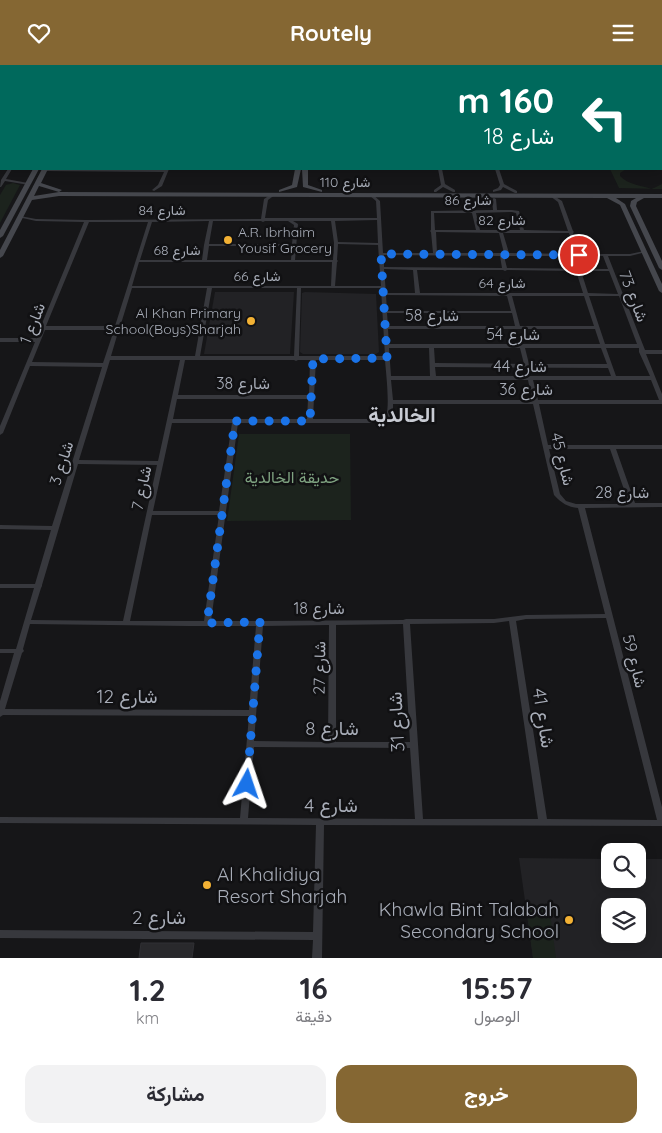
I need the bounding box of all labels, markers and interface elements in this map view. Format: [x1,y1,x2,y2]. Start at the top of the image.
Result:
icon: heart [25,19,53,47]
text: Routely [290,19,372,47]
icon: menu [609,19,637,47]
text: 160 m [457,78,554,122]
icon: left [572,85,637,150]
text: شارع 18 [484,122,554,150]
street label: شارع 110 [320,173,370,193]
street label: شارع 86 [444,191,492,211]
street label: شارع 84 [139,201,185,221]
street label: شارع 82 [478,211,526,231]
place label: A.R. Ibrhaim Yousif Grocery [238,223,332,257]
marker: A.R. Ibrhaim Yousif Grocery [222,234,234,246]
pin [558,234,600,276]
street label: شارع 68 [153,241,201,261]
icon: arrive [565,241,593,269]
street label: شارع 66 [233,267,281,287]
street label: شارع 73 [613,268,653,325]
street label: شارع 64 [478,274,526,294]
street label: شارع 1 [15,300,51,347]
place label: Al Khan Primary School(Boys)Sharjah [106,304,241,338]
street label: شارع 58 [405,305,459,327]
marker: Al Khan Primary School(Boys)Sharjah [245,315,257,327]
street label: شارع 54 [486,324,540,346]
street label: شارع 44 [493,356,547,378]
street label: شارع 38 [216,373,270,395]
street label: شارع 36 [499,379,553,401]
district label: الخالدية [368,401,436,427]
street label: شارع 45 [545,430,579,488]
street label: شارع 3 [45,439,79,488]
street label: شارع 7 [127,464,157,512]
park label: حديقة الخالدية [245,467,340,487]
street label: شارع 28 [595,482,649,504]
street label: شارع 18 [293,598,345,620]
street label: شارع 59 [617,632,651,690]
street label: شارع 27 [309,641,331,695]
street label: شارع 12 [97,684,157,709]
street label: شارع 41 [526,686,561,750]
street label: شارع 31 [382,691,411,753]
street label: شارع 8 [305,716,359,741]
position arrow [220,757,272,809]
street label: شارع 4 [304,793,358,818]
map controls [601,843,646,943]
button: search [601,843,646,888]
place label: Al Khalidiya Resort Sharjah [217,862,347,908]
marker: Al Khalidiya Resort Sharjah [201,879,213,891]
place label: Khawla Bint Talabah Secondary School [379,897,559,943]
button: layers [601,898,646,943]
street label: شارع 2 [132,905,186,930]
marker: Khawla Bint Talabah Secondary School [563,914,575,926]
text: 16 [300,969,328,1007]
text: 15:57 [462,969,533,1007]
text: 1.2 [130,971,166,1009]
text: دقيقة [295,1006,332,1026]
text: الوصول [474,1006,520,1026]
text: km [136,1008,159,1028]
button: مشاركة [25,1065,326,1123]
button: خروج [336,1065,637,1123]

